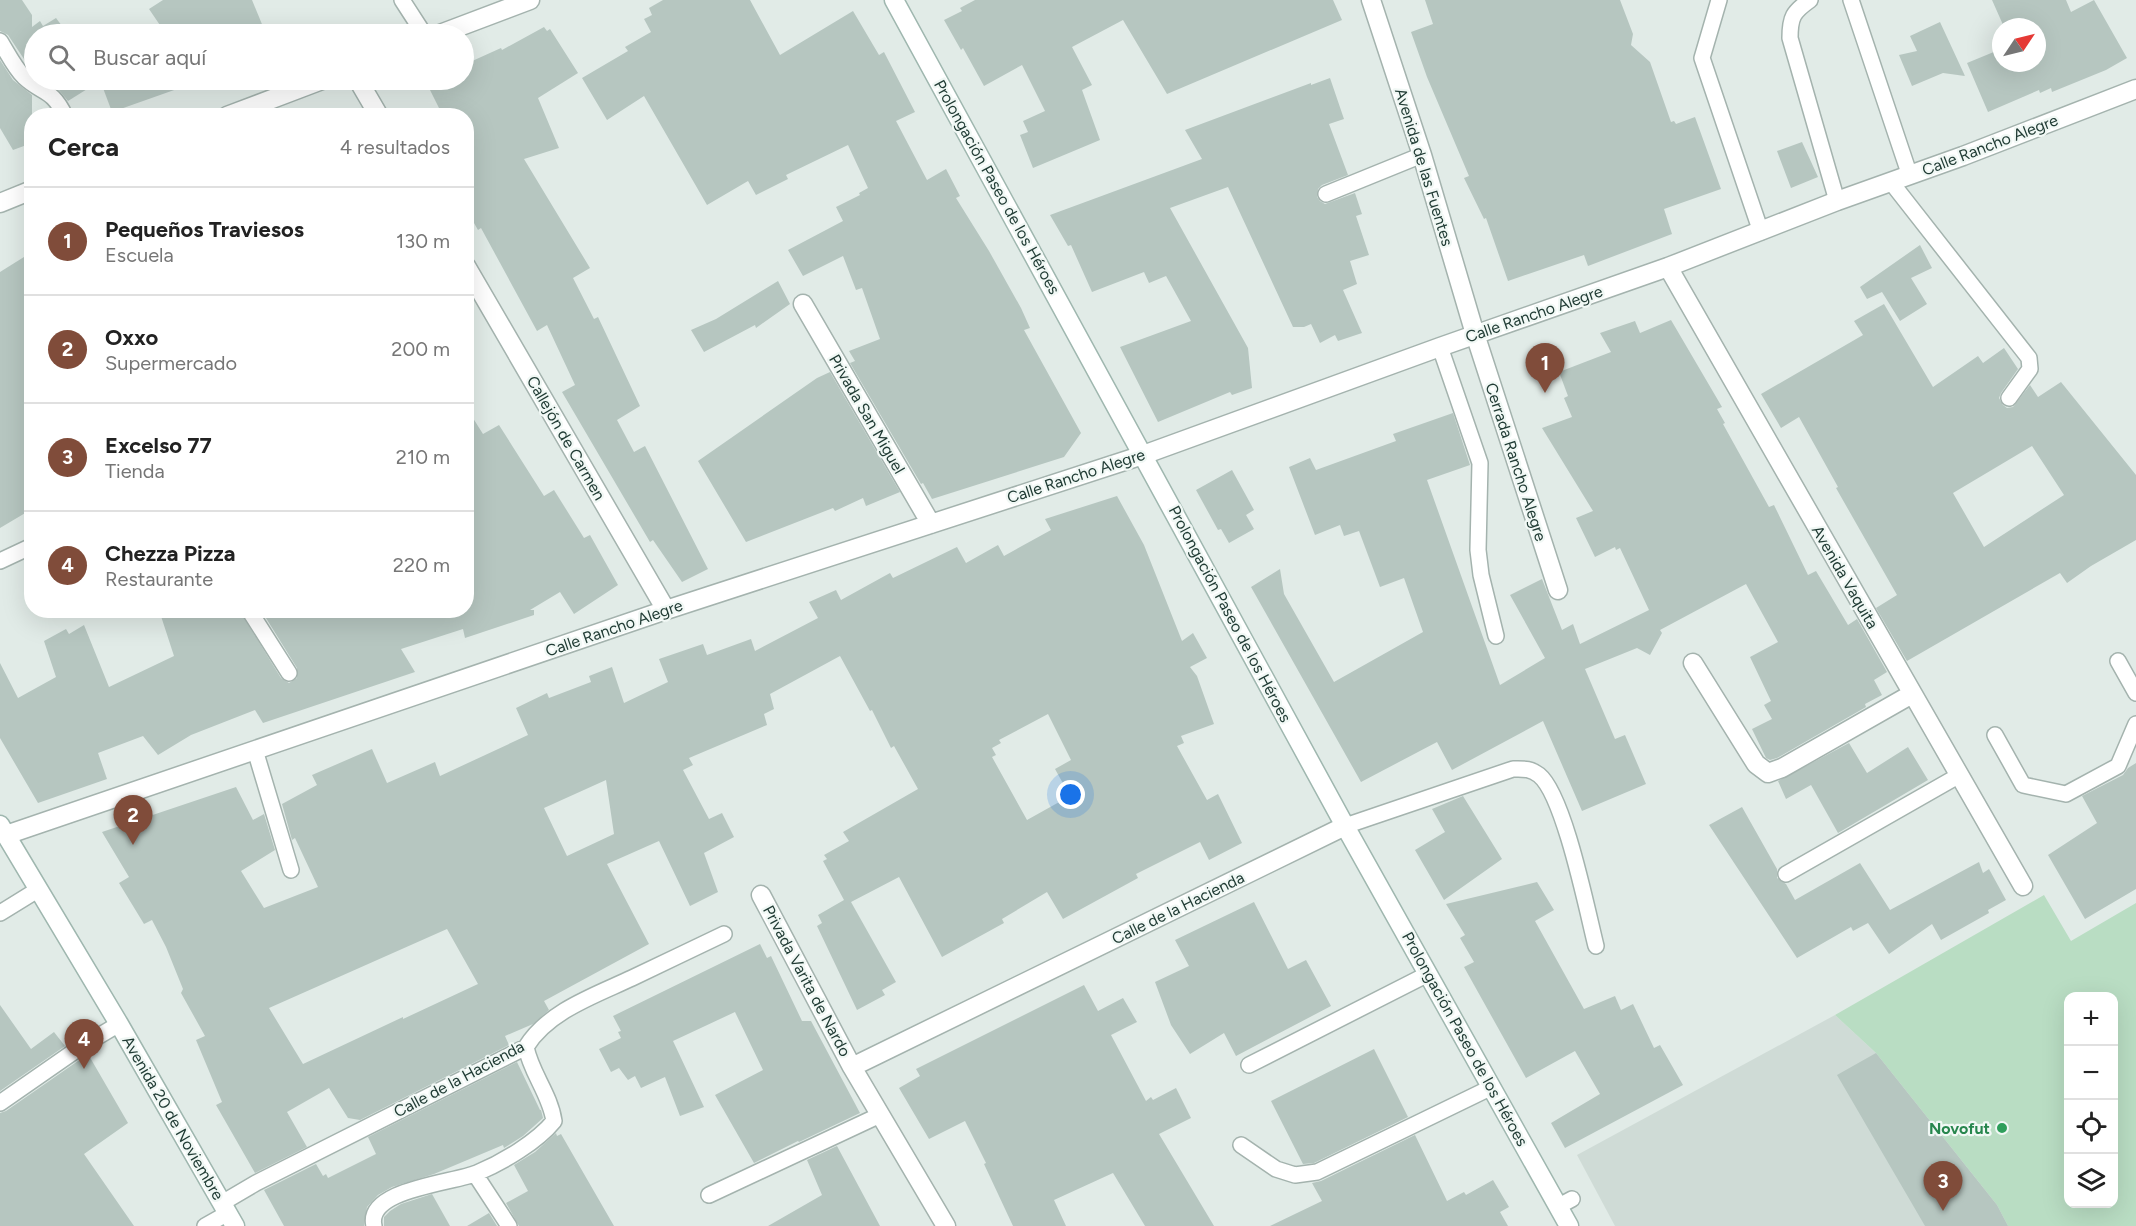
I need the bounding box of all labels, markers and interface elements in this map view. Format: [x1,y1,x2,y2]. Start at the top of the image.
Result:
north arrow [1992,18,2046,72]
search box [24,24,474,90]
icon: search [45,41,78,74]
text: Buscar aquí [93,44,206,71]
street label: Prolongación Paseo de los Héroes [930,76,1064,298]
street label: Avenida de las Fuentes [1391,86,1457,248]
street label: Calle Rancho Alegre [1919,110,2061,180]
text: Cerca [48,131,119,163]
text: 4 resultados [340,135,450,159]
text: Pequeños Traviesos [105,216,304,243]
text: 1 [63,229,72,253]
text: 130 m [396,229,450,253]
text: Escuela [105,243,174,267]
street label: Calle Rancho Alegre [1463,281,1605,346]
text: Oxxo [105,324,158,351]
text: 2 [62,337,73,361]
text: 200 m [391,337,450,361]
pin: 1 [1526,344,1564,393]
text: Supermercado [105,351,237,375]
street label: Privada San Miguel [825,351,909,477]
street label: Callejón de Carmen [523,372,609,504]
street label: Cerrada Rancho Alegre [1481,380,1551,544]
text: Excelso 77 [105,432,212,459]
text: 3 [62,445,73,469]
text: 210 m [396,445,450,469]
street label: Calle Rancho Alegre [1005,445,1148,507]
text: Tienda [105,459,165,483]
street label: Prolongación Paseo de los Héroes [1165,503,1295,725]
street label: Avenida Vaquita [1808,522,1882,632]
text: Chezza Pizza [105,540,235,567]
text: 4 [61,553,74,577]
text: 220 m [393,553,450,577]
text: Restaurante [105,567,213,591]
street label: Calle Rancho Alegre [543,595,685,660]
your location [1056,780,1085,809]
pin: 2 [114,796,152,845]
street label: Calle de la Hacienda [1109,868,1247,948]
street label: Privada Varita de Nardo [759,902,855,1060]
street label: Prolongación Paseo de los Héroes [1398,928,1532,1150]
map controls [2064,992,2118,1208]
button: + [2064,992,2118,1046]
pin: 4 [64,1020,104,1069]
street label: Avenida 20 de Noviembre [118,1033,228,1204]
street label: Calle de la Hacienda [391,1037,527,1121]
button: − [2064,1046,2118,1100]
button: locate [2064,1100,2118,1154]
place label: Novofut [1929,1119,1990,1138]
marker: Novofut [1995,1121,2009,1135]
button: layers [2064,1154,2118,1208]
pin: 3 [1924,1162,1962,1211]

